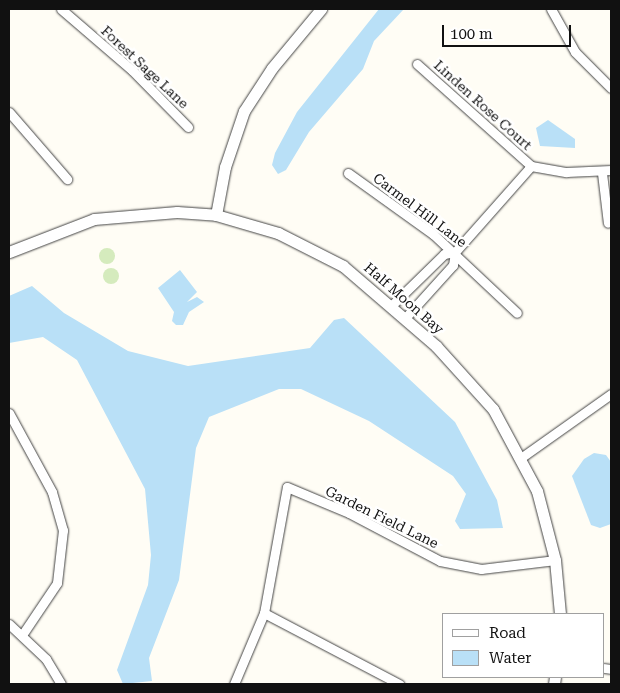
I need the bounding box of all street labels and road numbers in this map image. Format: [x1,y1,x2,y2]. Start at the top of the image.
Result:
street label: Forest Sage Lane [98,22,192,112]
street label: Linden Rose Court [431,57,535,153]
street label: Carmel Hill Lane [370,169,470,251]
street label: Half Moon Bay [361,259,447,337]
street label: Garden Field Lane [323,482,441,552]

